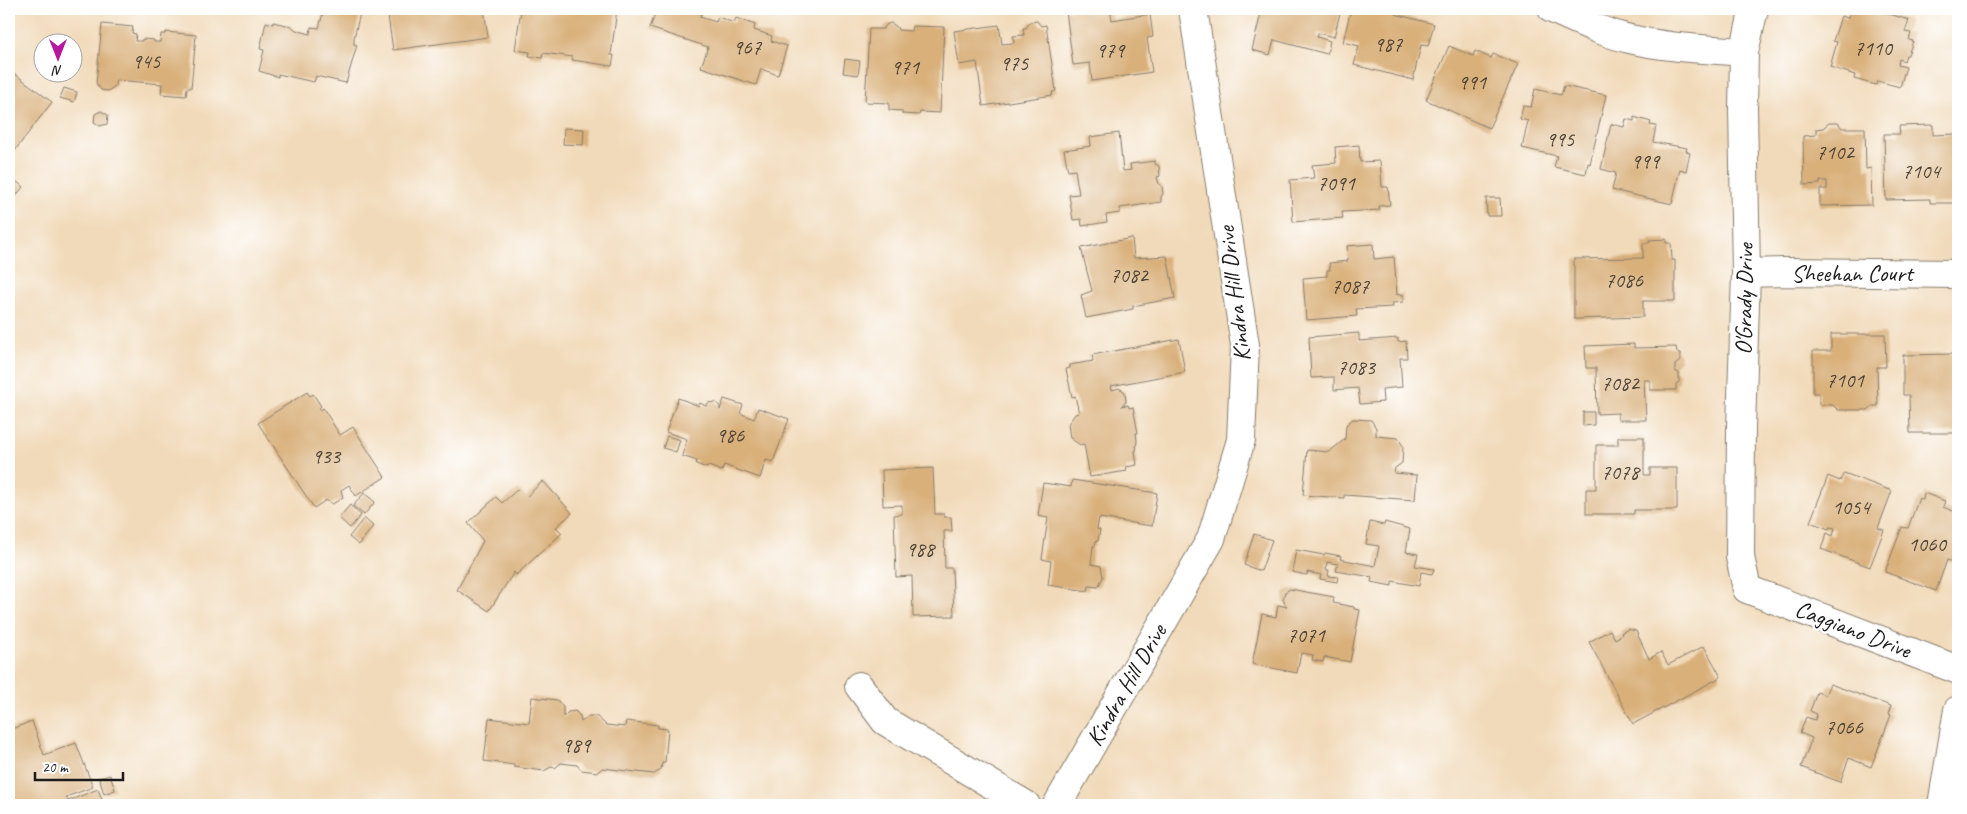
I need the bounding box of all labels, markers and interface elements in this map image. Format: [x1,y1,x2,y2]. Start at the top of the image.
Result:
house number: 987 [1374,31,1404,57]
north arrow [32,32,82,82]
house number: 967 [733,34,763,60]
house number: 7110 [1854,35,1893,61]
house number: 979 [1096,37,1126,63]
house number: 945 [132,48,162,74]
house number: 975 [1000,50,1030,76]
house number: 971 [891,54,921,80]
text: N [51,62,62,79]
house number: 991 [1458,69,1488,95]
house number: 995 [1546,126,1576,152]
house number: 7102 [1816,139,1855,165]
house number: 999 [1631,148,1661,174]
house number: 7104 [1902,158,1942,184]
house number: 7091 [1317,170,1356,196]
street label: Kindra Hill Drive [1211,223,1257,363]
street label: O'Grady Drive [1728,241,1760,355]
street label: Sheehan Court [1791,258,1915,288]
house number: 7082 [1110,262,1149,288]
house number: 7086 [1605,267,1643,293]
house number: 7087 [1331,273,1370,299]
house number: 7083 [1337,354,1376,380]
house number: 7101 [1826,367,1865,393]
house number: 7082 [1601,370,1640,396]
house number: 986 [716,422,745,448]
house number: 933 [312,443,342,469]
house number: 7078 [1601,459,1641,485]
house number: 1054 [1832,494,1872,520]
house number: 1060 [1908,531,1947,557]
house number: 988 [906,536,937,562]
street label: Caggiano Drive [1791,593,1917,666]
street label: Kindra Hill Drive [1079,617,1174,751]
house number: 7071 [1287,622,1326,648]
house number: 7066 [1825,714,1863,740]
house number: 989 [562,732,592,758]
scale bar [35,749,122,781]
text: 20 m [42,758,69,777]

